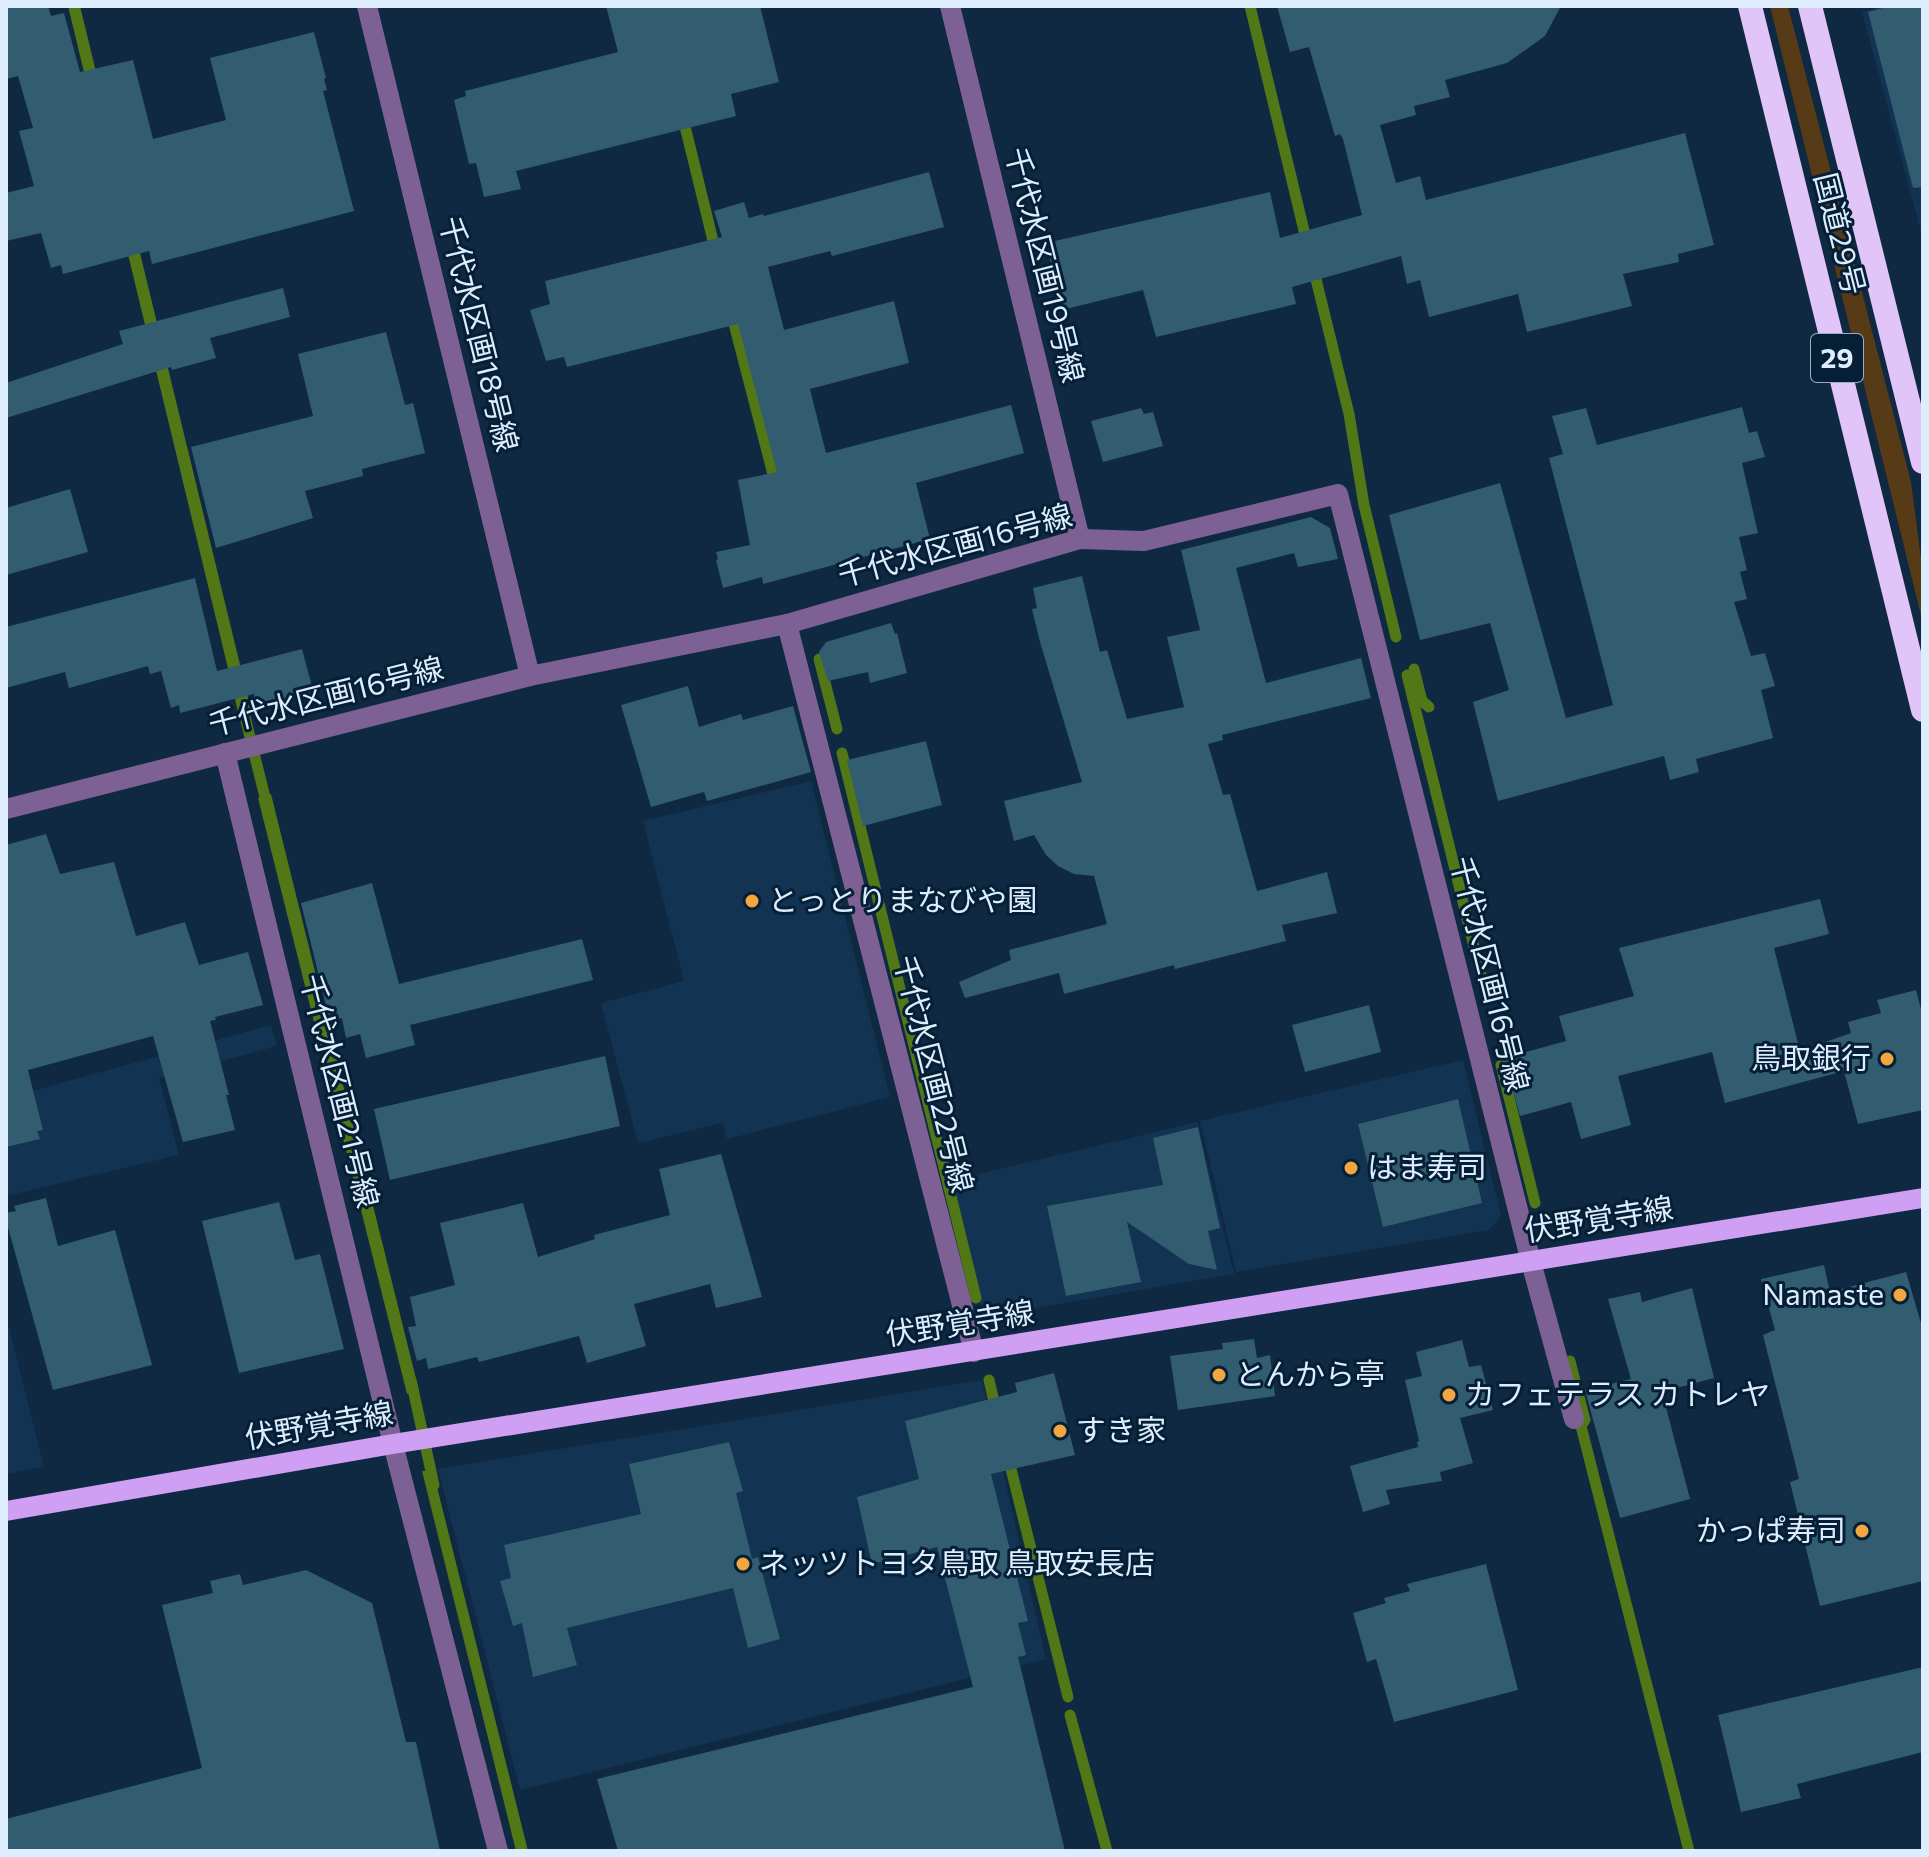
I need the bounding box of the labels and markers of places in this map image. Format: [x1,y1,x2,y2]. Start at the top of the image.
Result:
place label: とっとりまなびや園 [768,880,1037,917]
marker: とっとりまなびや園 [743,892,761,910]
place label: 鳥取銀行 [1751,1038,1871,1075]
marker: 鳥取銀行 [1878,1050,1896,1068]
place label: はま寿司 [1367,1147,1487,1184]
marker: はま寿司 [1342,1159,1360,1177]
place label: Namaste [1762,1274,1884,1311]
marker: Namaste [1891,1286,1909,1304]
place label: とんから亭 [1235,1354,1385,1391]
marker: とんから亭 [1210,1366,1228,1384]
place label: カフェテラス カトレヤ [1465,1374,1770,1411]
marker: カフェテラス カトレヤ [1440,1386,1458,1404]
place label: すき家 [1076,1410,1166,1447]
marker: すき家 [1051,1422,1069,1440]
place label: かっぱ寿司 [1696,1510,1846,1547]
marker: かっぱ寿司 [1853,1522,1871,1540]
place label: ネッツトヨタ鳥取 鳥取安長店 [759,1543,1155,1580]
marker: ネッツトヨタ鳥取 鳥取安長店 [734,1555,752,1573]

